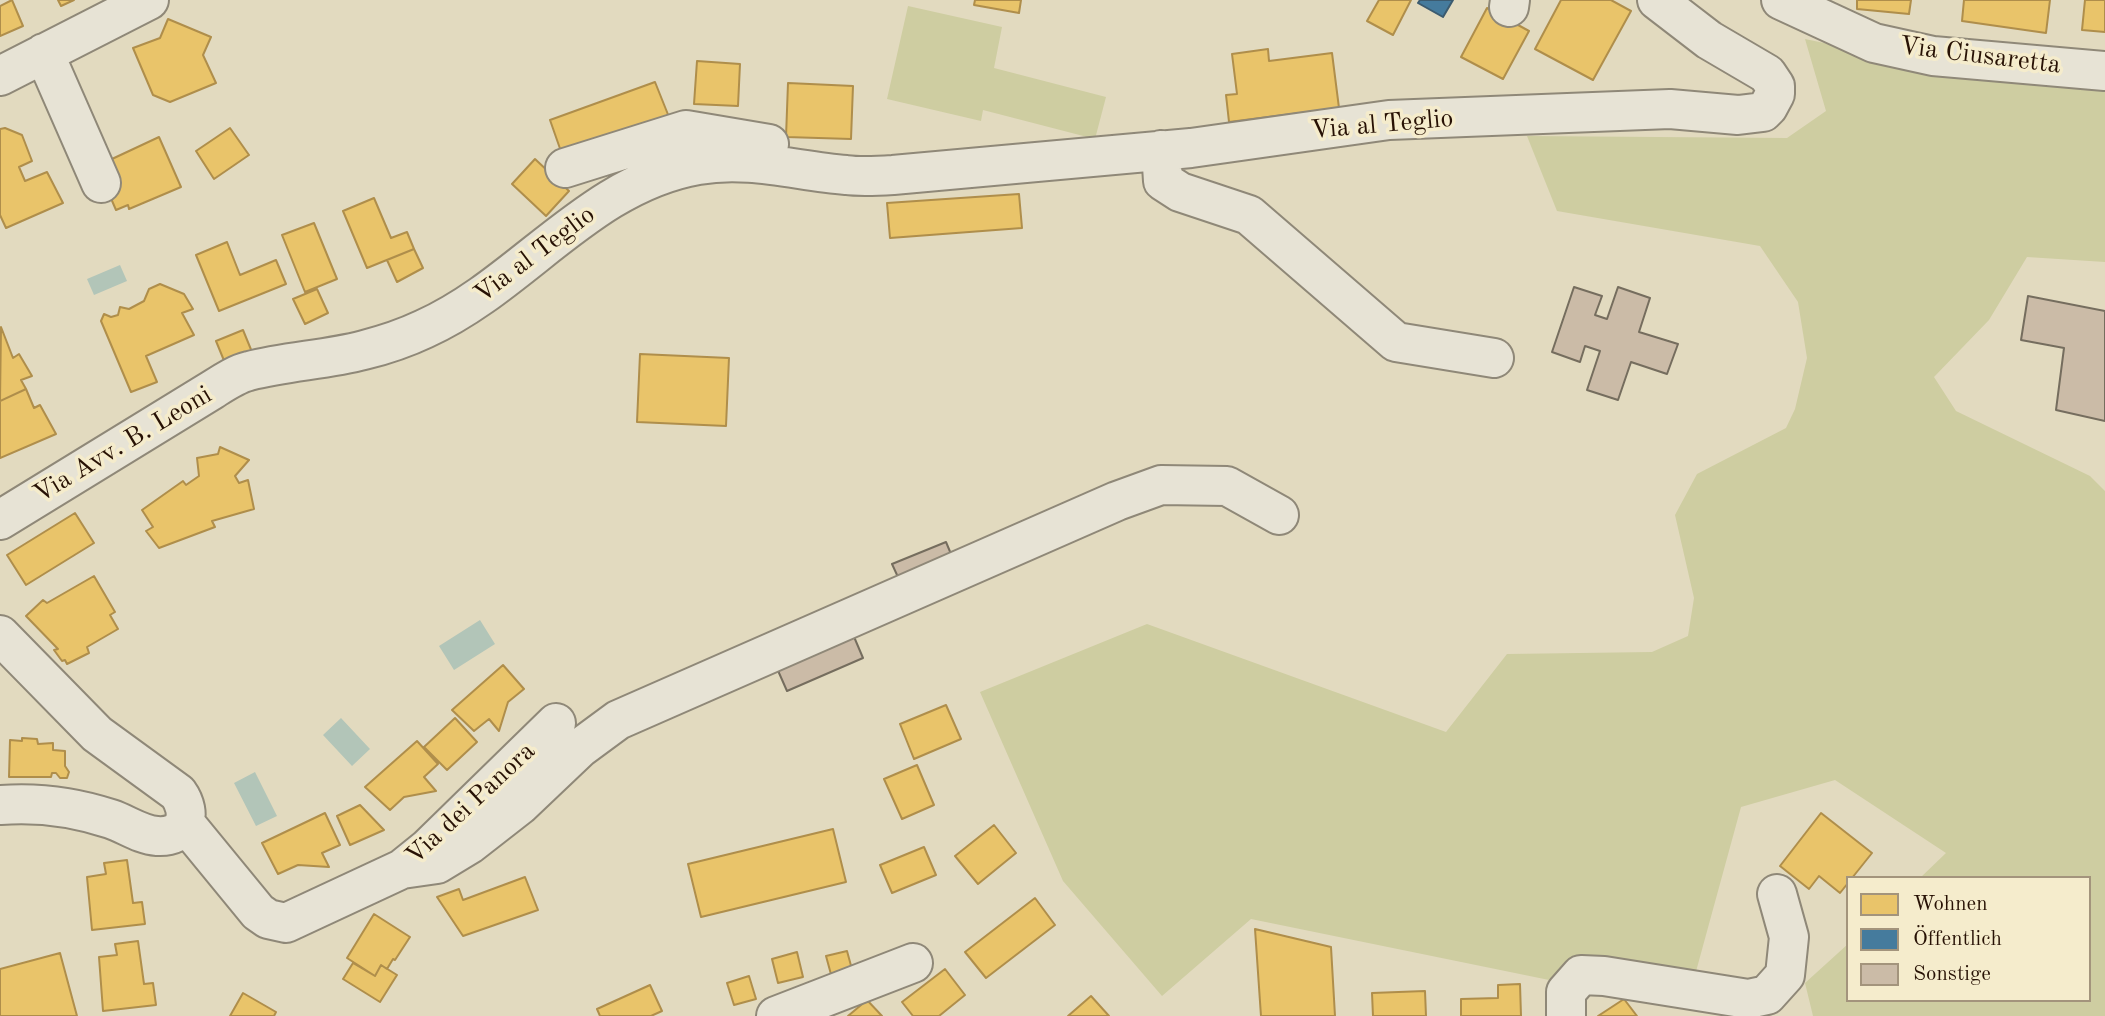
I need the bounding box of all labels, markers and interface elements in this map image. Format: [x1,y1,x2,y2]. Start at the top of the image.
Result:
street label: Via Ciusaretta [1898,31,2062,81]
street label: Via al Teglio [1309,103,1455,147]
street label: Via al Teglio [469,200,601,310]
street label: Via Avv. B. Leoni [28,380,218,510]
street label: Via dei Panora [400,736,542,872]
legend [1846,876,2091,1002]
text: Wohnen [1913,894,1988,915]
text: Öffentlich [1913,929,2002,950]
text: Sonstige [1913,964,1991,985]

